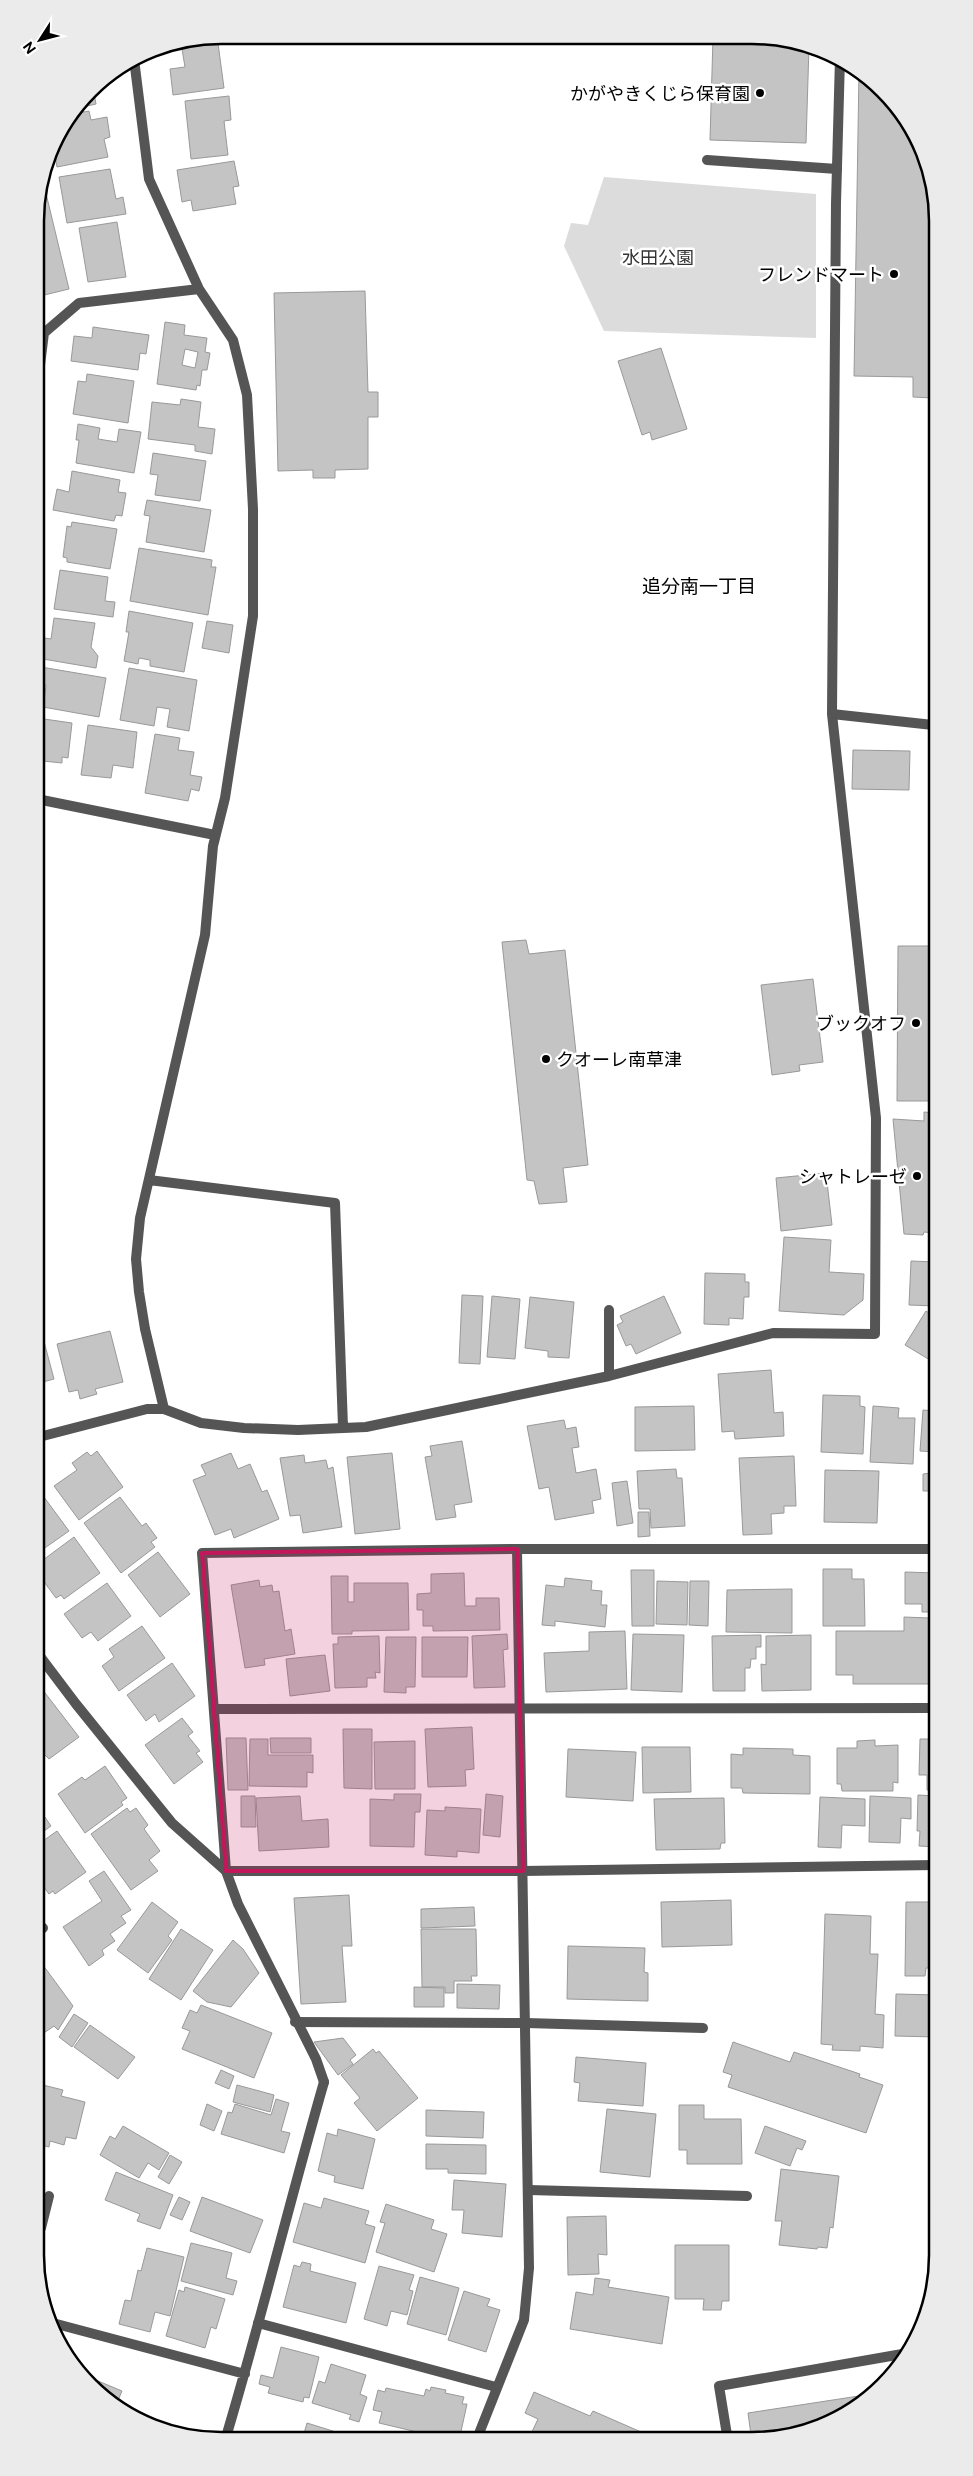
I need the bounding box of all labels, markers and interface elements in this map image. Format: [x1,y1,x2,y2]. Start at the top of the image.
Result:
north arrow [15,15,65,65]
text: N [20,39,39,57]
place label: かがやきくじら保育園 [570,83,750,104]
marker: かがやきくじら保育園 [754,87,766,99]
park label: 水田公園 [622,247,694,268]
place label: フレンドマート [758,264,884,285]
marker: フレンドマート [888,268,900,280]
district label: 追分南一丁目 [642,575,756,597]
place label: ブックオフ [816,1013,906,1034]
marker: ブックオフ [910,1017,922,1029]
place label: クオーレ南草津 [556,1049,682,1070]
marker: クオーレ南草津 [540,1053,552,1065]
place label: シャトレーゼ [799,1166,907,1187]
marker: シャトレーゼ [911,1170,923,1182]

